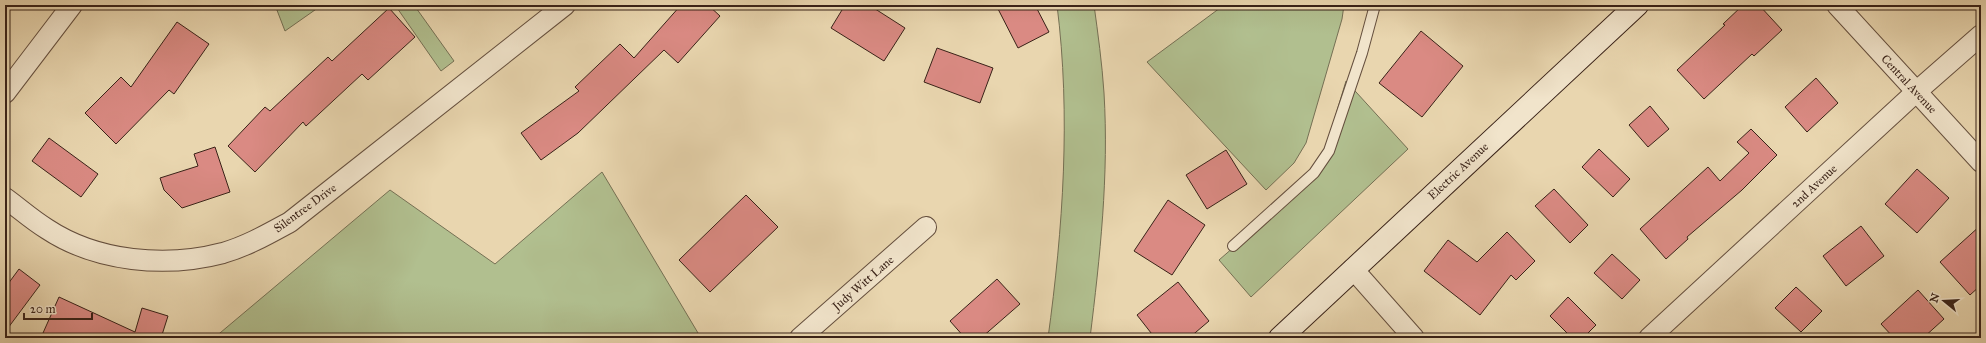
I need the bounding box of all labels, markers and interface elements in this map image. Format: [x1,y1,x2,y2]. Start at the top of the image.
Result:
street label: Central Avenue [1878,52,1940,116]
street label: Electric Avenue [1425,139,1491,203]
street label: 2nd Avenue [1788,161,1840,211]
street label: Silentree Drive [271,181,339,235]
street label: Judy Witt Lane [828,253,897,315]
north arrow [1924,281,1964,321]
text: N [1927,291,1943,305]
scale bar [24,295,92,321]
text: 20 m [30,302,56,316]

